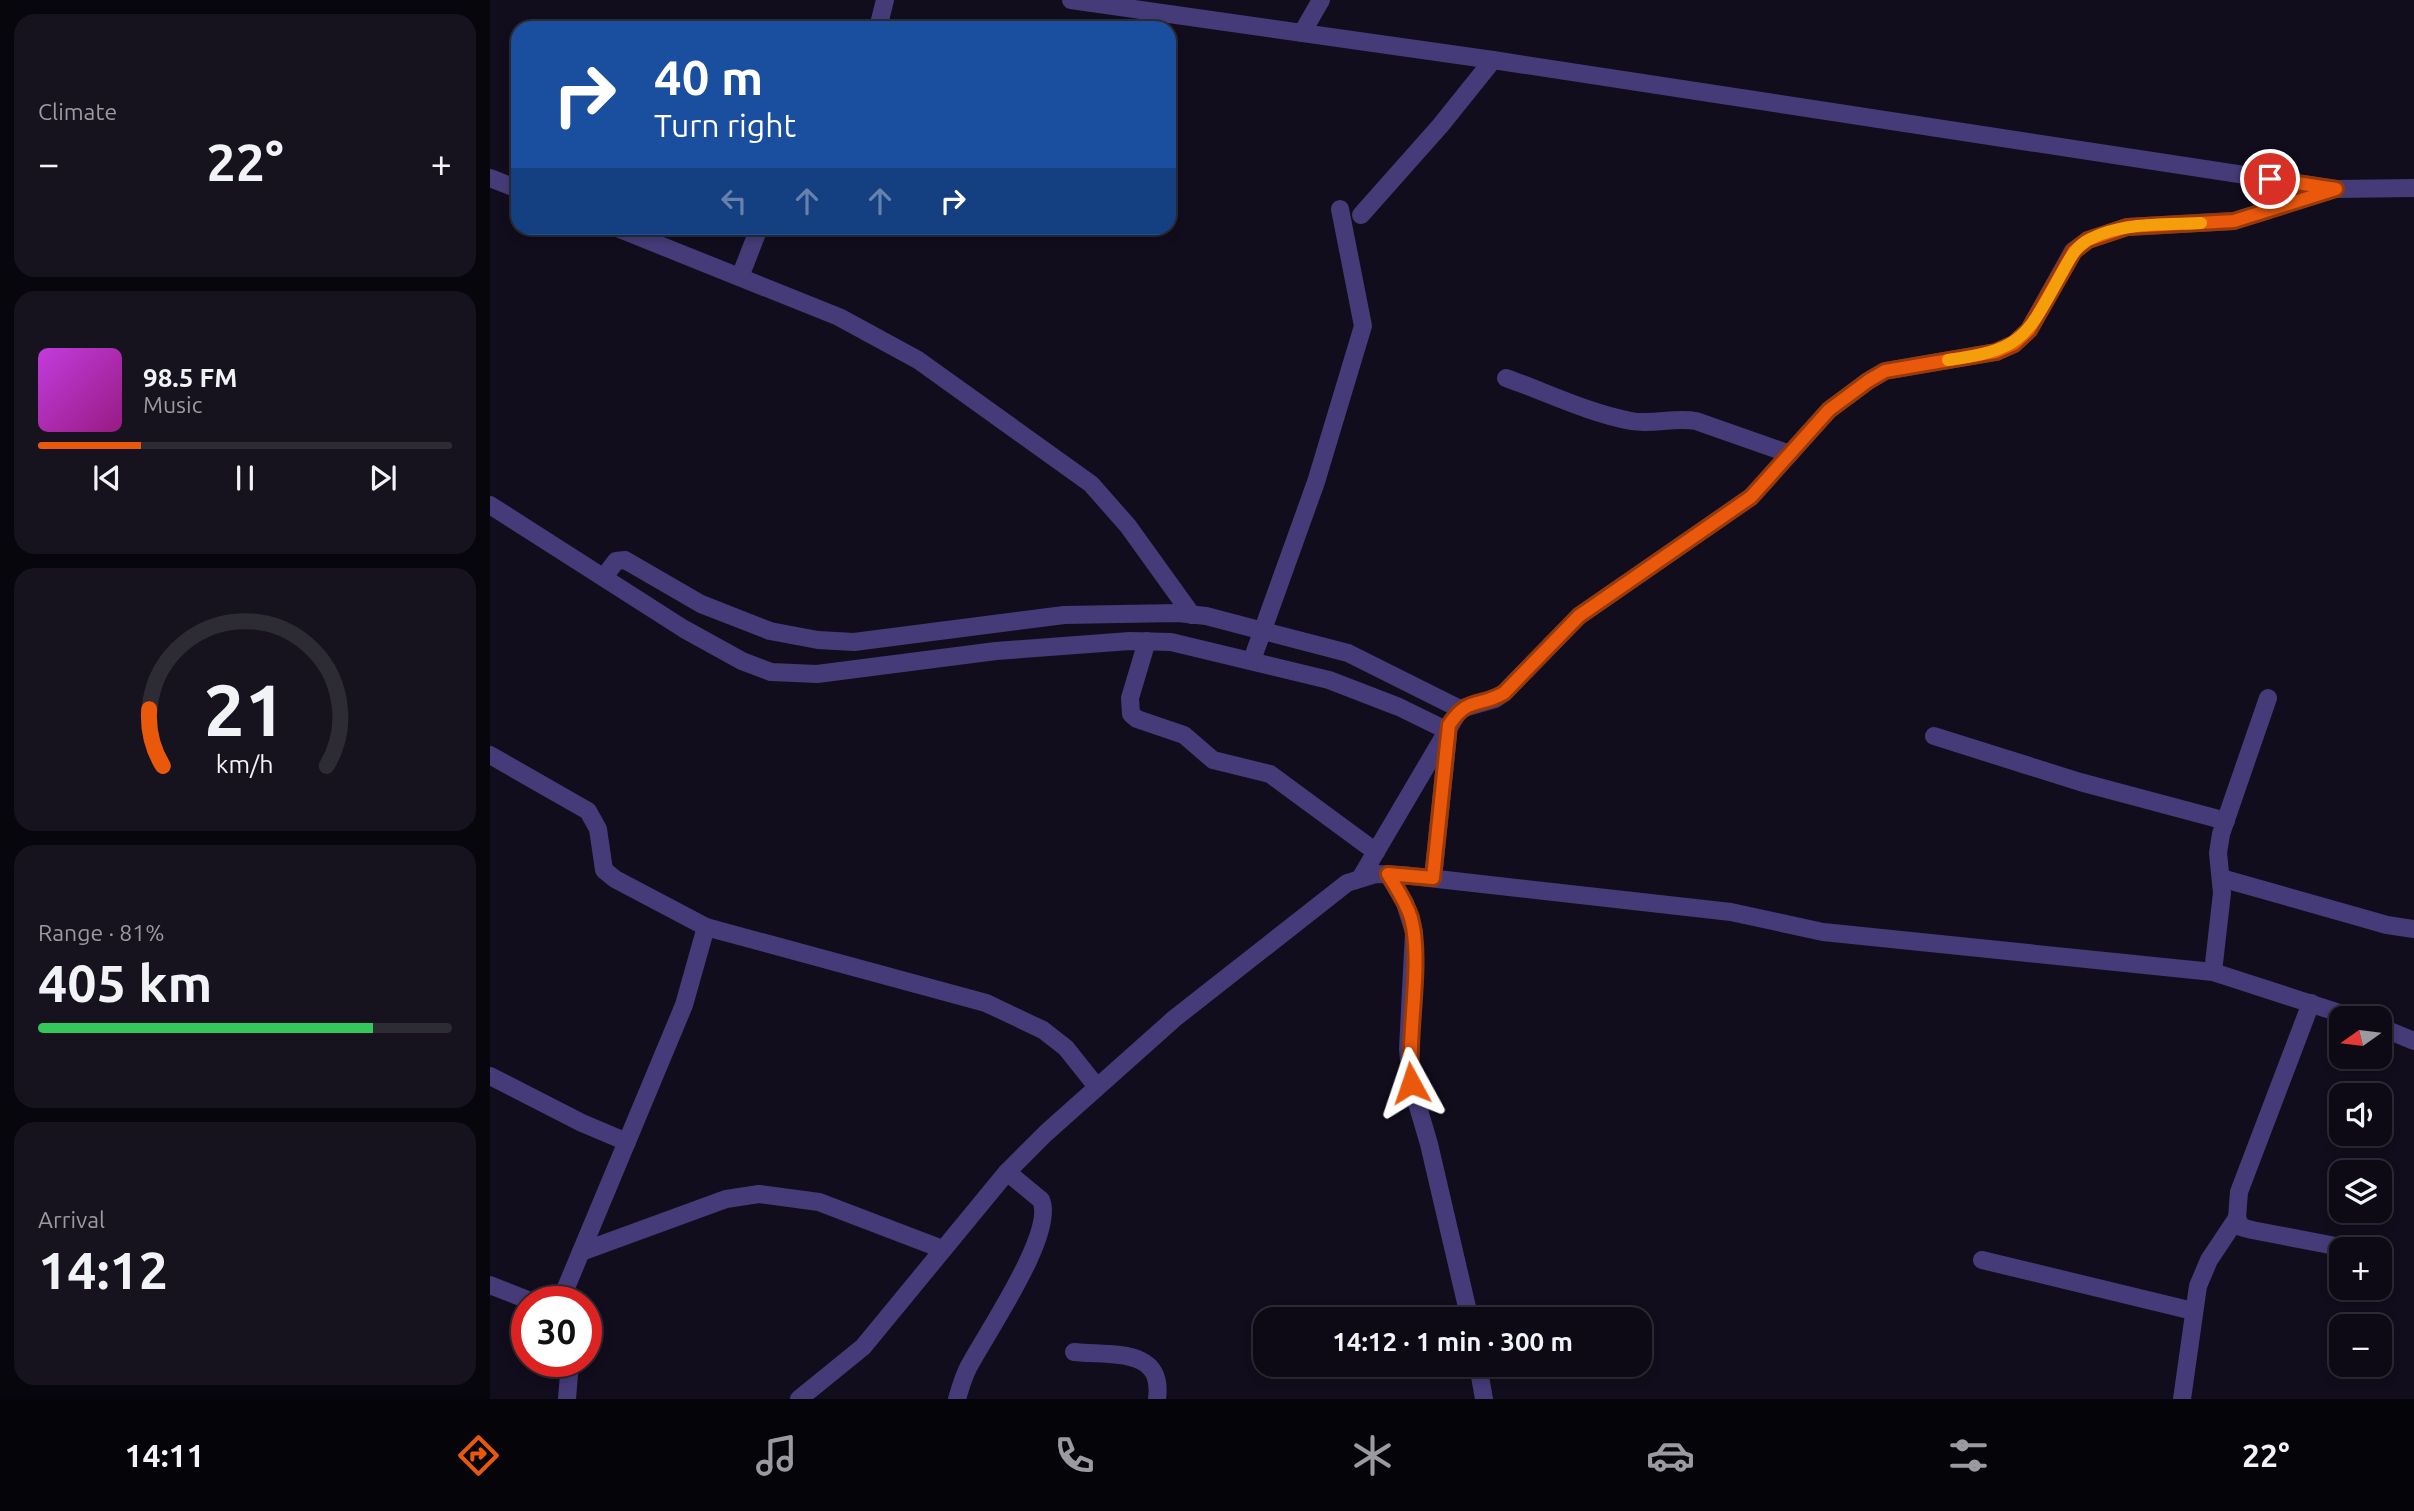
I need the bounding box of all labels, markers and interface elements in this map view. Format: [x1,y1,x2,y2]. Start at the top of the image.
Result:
icon: right [539,49,630,140]
text: 40 m [654,49,763,104]
text: Climate [38,99,117,124]
text: Turn right [654,107,796,143]
text: 22° [206,133,284,191]
text: − [38,142,59,184]
text: + [431,142,452,184]
pin [2240,149,2300,209]
icon: arrive [2251,160,2289,198]
icon: left [715,182,753,220]
icon: ahead [788,182,826,220]
icon: ahead [861,182,899,220]
icon: right [934,182,972,220]
text: 98.5 FM [143,363,237,392]
text: Music [143,392,202,417]
icon: previous [88,459,126,497]
icon: pause [226,459,264,497]
icon: next [364,459,402,497]
text: 21 [204,668,286,750]
text: km/h [216,749,274,777]
text: Range · 81% [38,920,165,945]
text: 405 km [38,954,212,1012]
north arrow [2329,1006,2392,1069]
map controls [2329,1006,2392,1377]
position arrow [1374,1046,1448,1120]
button: sound [2329,1083,2392,1146]
button: layers [2329,1160,2392,1223]
text: Arrival [38,1207,105,1232]
button: + [2329,1237,2392,1300]
text: 14:12 [38,1241,168,1299]
speed limit sign: 30 [511,1286,602,1377]
button: − [2329,1314,2392,1377]
text: 14:12 · 1 min · 300 m [1332,1327,1573,1356]
icon: directions [454,1431,503,1480]
icon: music [752,1431,801,1480]
icon: phone [1050,1431,1099,1480]
icon: climate [1348,1431,1397,1480]
icon: car [1646,1431,1695,1480]
icon: filters [1944,1431,1993,1480]
text: 14:11 [125,1437,205,1473]
text: 22° [2242,1437,2289,1473]

